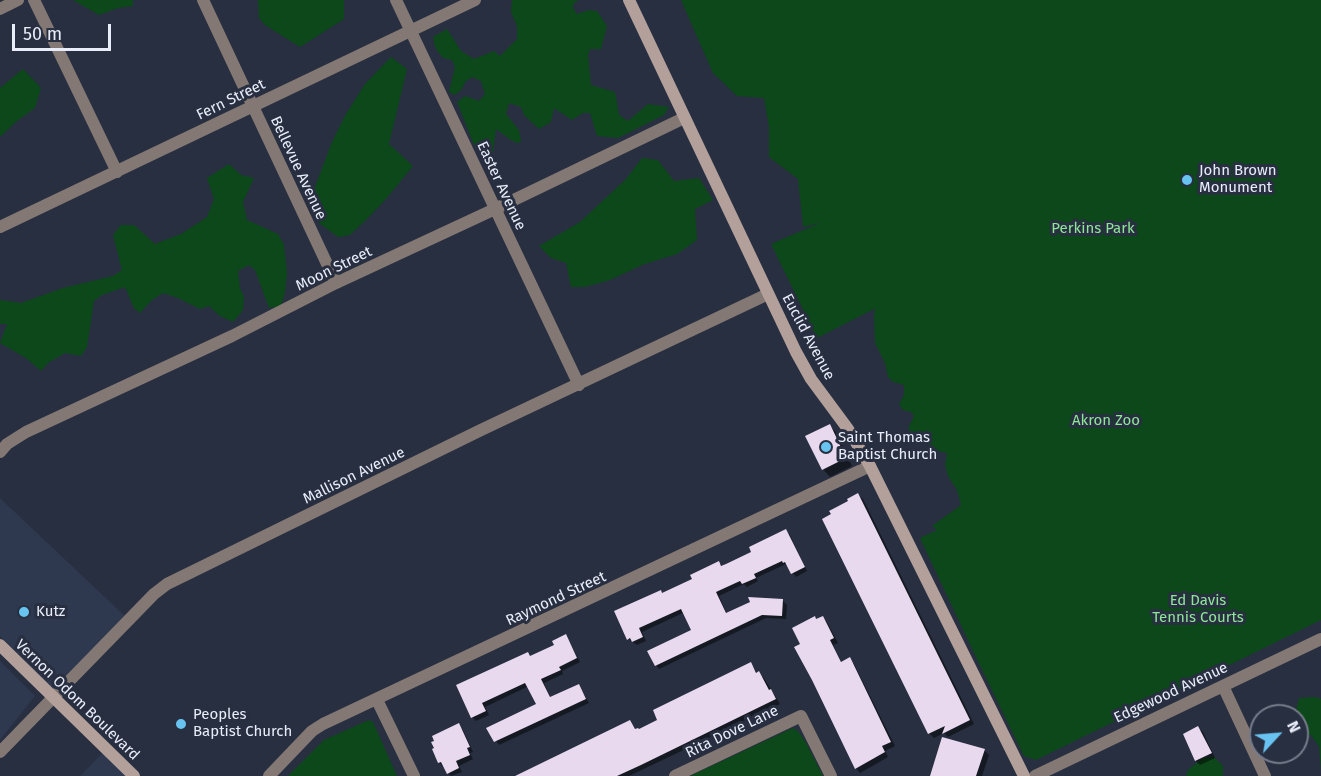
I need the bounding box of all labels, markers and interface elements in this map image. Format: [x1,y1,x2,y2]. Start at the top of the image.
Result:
scale bar [15,12,114,50]
text: 50 m [23,23,62,45]
street label: Fern Street [194,76,268,124]
street label: Bellevue Avenue [266,113,330,223]
street label: Easter Avenue [473,139,529,233]
place label: John Brown Monument [1199,162,1277,197]
marker: John Brown Monument [1180,173,1194,187]
park label: Perkins Park [1051,220,1135,238]
street label: Moon Street [293,243,375,295]
street label: Euclid Avenue [778,291,838,383]
park label: Akron Zoo [1072,412,1140,430]
place label: Saint Thomas Baptist Church [838,429,937,464]
marker: Saint Thomas Baptist Church [819,440,833,454]
street label: Mallison Avenue [300,444,408,508]
street label: Raymond Street [503,568,609,630]
park label: Ed Davis Tennis Courts [1152,592,1244,627]
place label: Kutz [36,603,65,621]
marker: Kutz [17,605,31,619]
street label: Vernon Odom Boulevard [11,636,143,764]
street label: Edgewood Avenue [1111,659,1231,727]
street label: Rita Dove Lane [683,702,781,762]
north arrow [1249,704,1309,764]
place label: Peoples Baptist Church [193,706,292,741]
marker: Peoples Baptist Church [174,717,188,731]
text: N [1283,718,1305,736]

